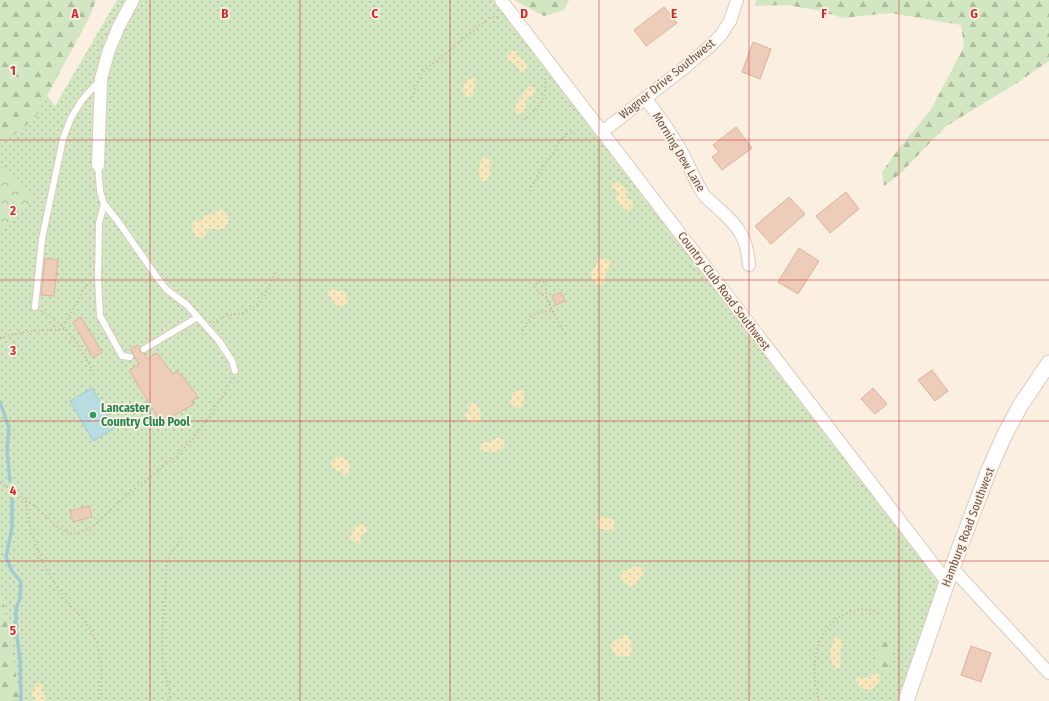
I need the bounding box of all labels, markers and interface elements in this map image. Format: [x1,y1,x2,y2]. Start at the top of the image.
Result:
text: A [70,6,79,21]
text: B [221,6,229,21]
text: C [372,6,379,21]
text: D [520,6,528,21]
text: E [671,6,677,21]
text: F [821,6,827,21]
text: G [970,6,978,21]
street label: Wagner Drive Southwest [616,36,718,122]
text: 1 [10,63,16,78]
street label: Morning Dew Lane [650,110,708,194]
text: 2 [9,203,16,218]
street label: Country Club Road Southwest [675,229,773,353]
text: 3 [9,343,16,358]
place label: Lancaster Country Club Pool [101,401,190,429]
marker: Lancaster Country Club Pool [88,410,98,420]
street label: Hamburg Road Southwest [939,465,997,589]
text: 4 [10,483,17,498]
text: 5 [10,623,16,638]

